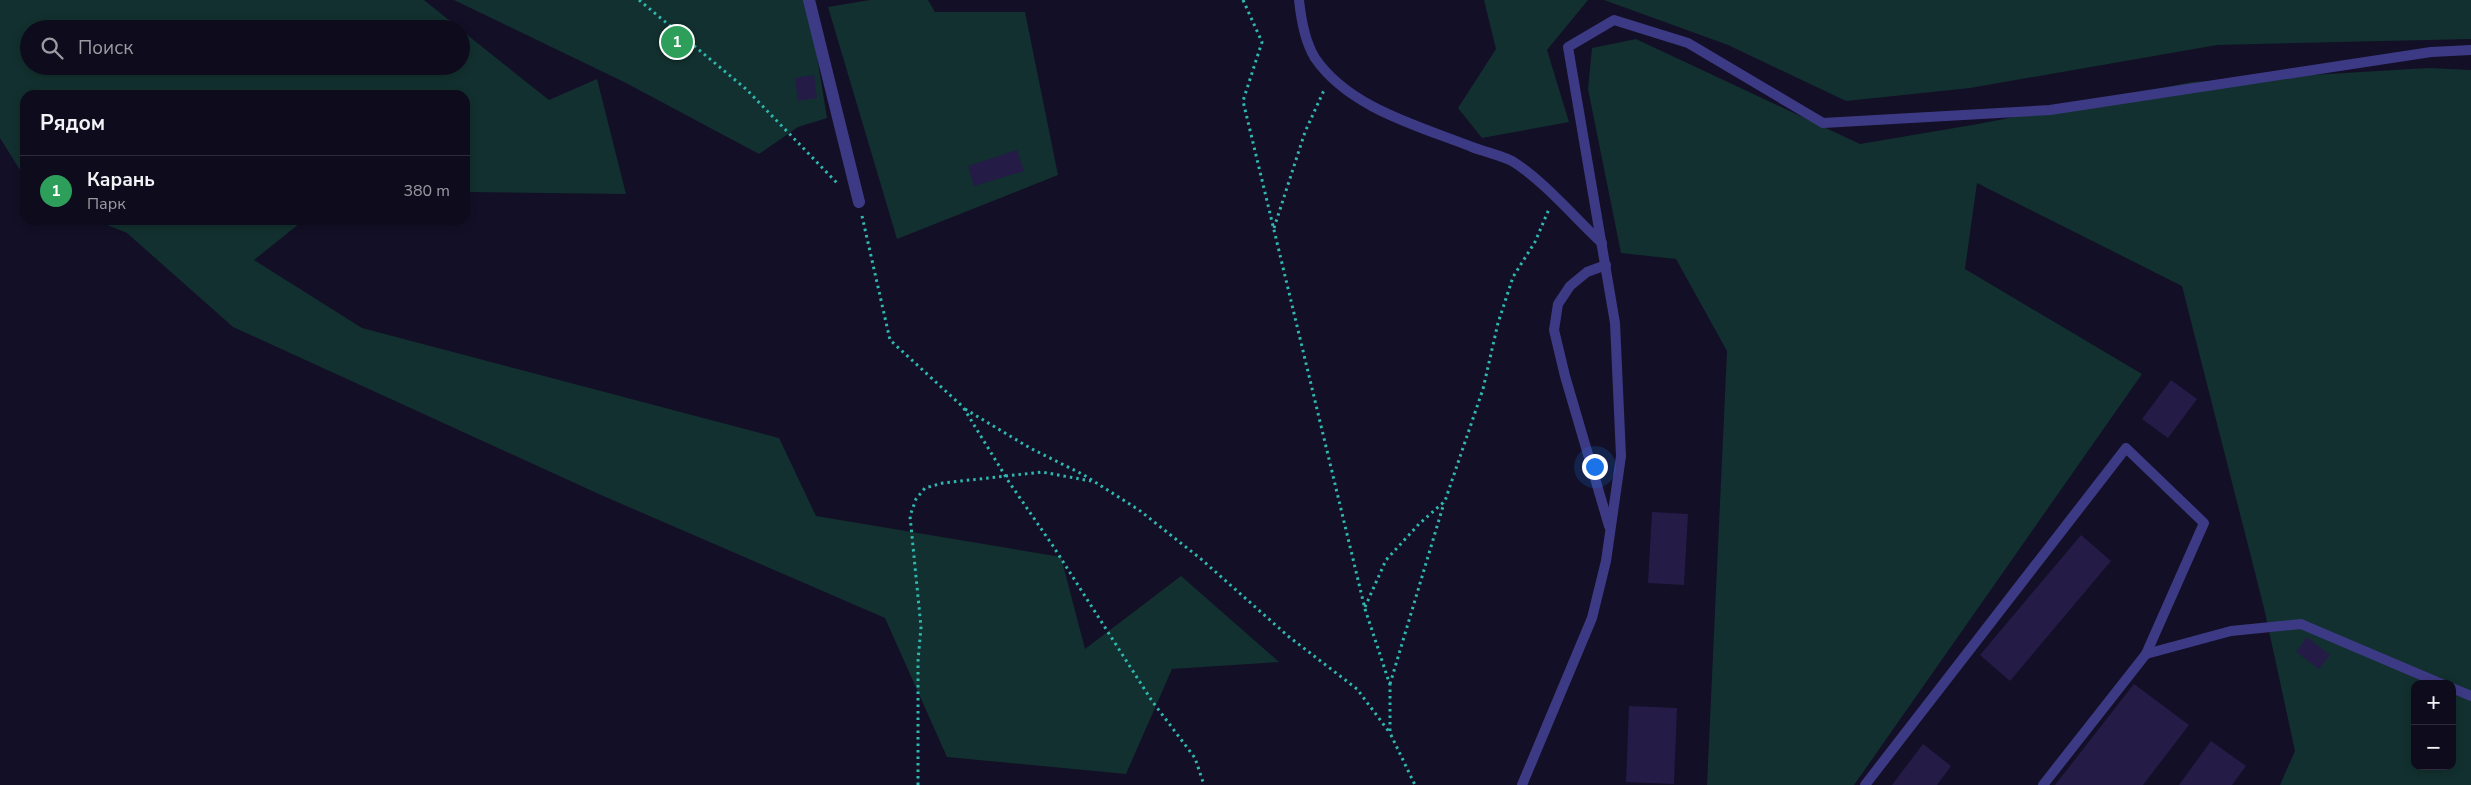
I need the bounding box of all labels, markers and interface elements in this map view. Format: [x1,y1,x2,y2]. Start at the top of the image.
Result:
search box [20,20,470,75]
pin: 1 [661,23,693,61]
icon: search [38,34,66,62]
text: Поиск [78,35,133,61]
text: Рядом [40,109,105,137]
text: Карань [87,167,155,193]
text: 1 [51,180,61,202]
text: 380 m [403,180,450,202]
text: Парк [87,193,126,215]
your location [1582,454,1608,480]
map controls [2411,680,2456,770]
button: + [2411,680,2456,725]
button: − [2411,725,2456,770]

